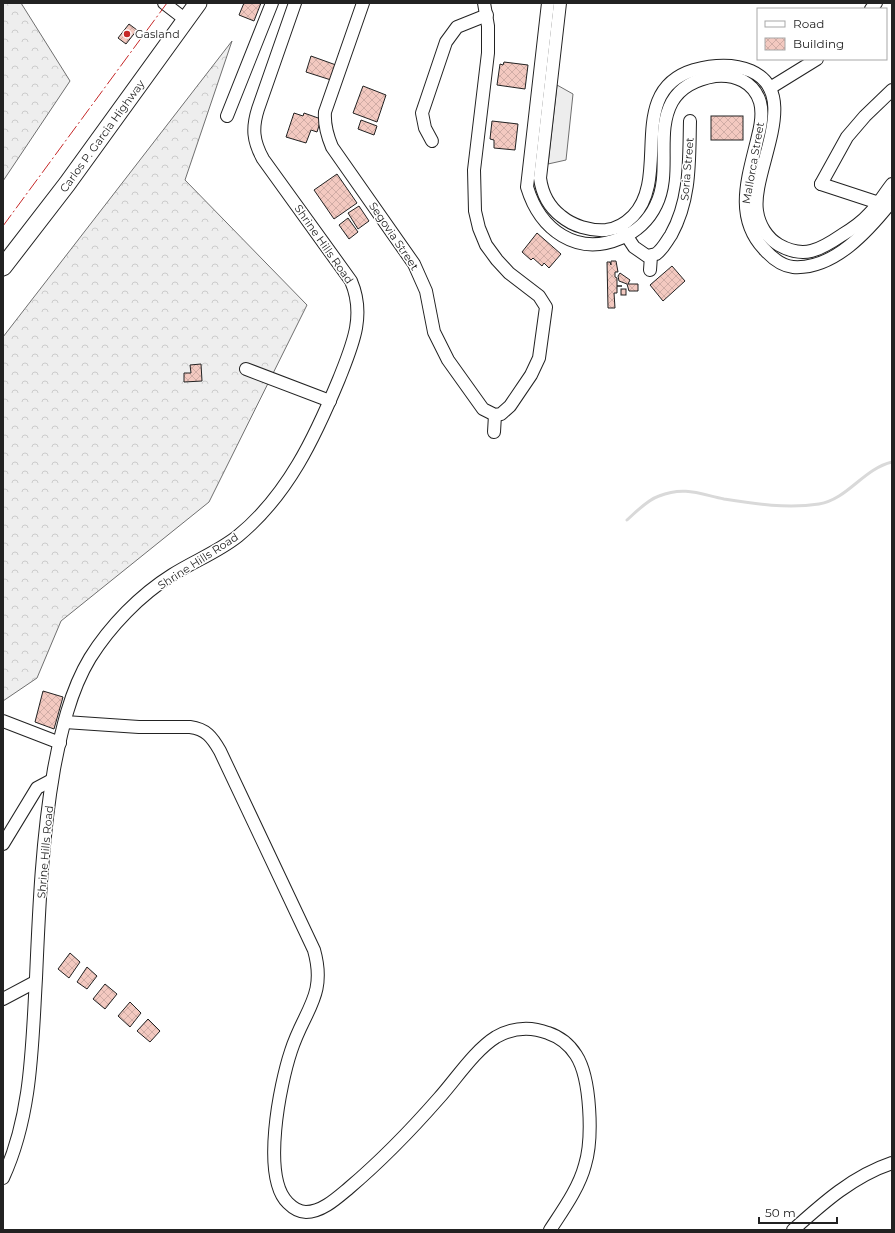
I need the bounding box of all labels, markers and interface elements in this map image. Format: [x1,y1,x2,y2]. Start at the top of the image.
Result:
legend [757,8,887,60]
text: Road [793,16,824,31]
place label: Gasland [135,27,180,41]
marker: Gasland [122,29,132,39]
text: Building [793,36,844,51]
street label: Carlos P. Garcia Highway [56,77,148,195]
street label: Mallorca Street [739,120,767,205]
street label: Soria Street [677,136,697,201]
street label: Segovia Street [366,199,422,273]
street label: Shrine Hills Road [292,202,356,286]
street label: Shrine Hills Road [155,530,241,592]
street label: Shrine Hills Road [34,805,56,899]
scale bar [759,1199,837,1225]
text: 50 m [765,1205,796,1220]

